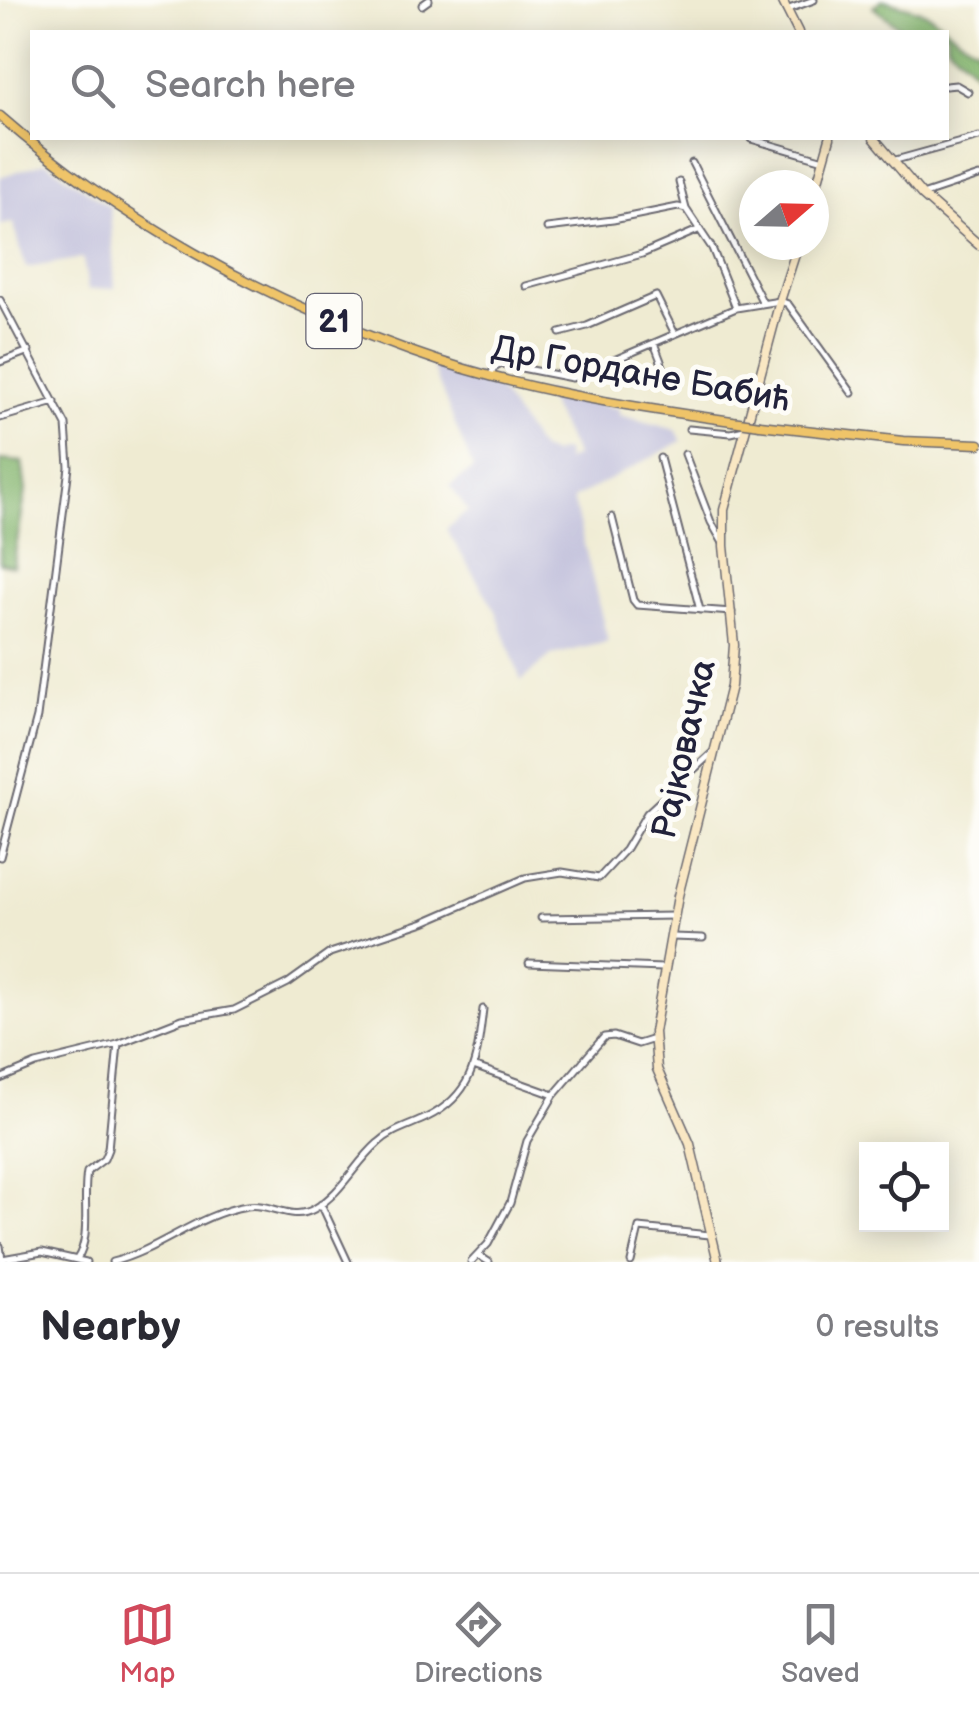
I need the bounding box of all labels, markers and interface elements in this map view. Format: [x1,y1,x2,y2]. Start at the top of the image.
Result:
search box [30,30,949,140]
icon: search [65,58,120,113]
text: Search here [145,63,356,108]
north arrow [739,170,829,260]
road number: 21 [306,294,362,348]
street label: Др Гордане Бабић [488,327,793,422]
street label: Рајковачка [643,655,726,843]
map controls [859,1142,949,1232]
button: locate [859,1142,949,1232]
text: Nearby [40,1302,180,1353]
text: 0 results [816,1308,939,1347]
tab: Map [119,1597,176,1690]
tab: Directions [414,1597,543,1690]
tab: Saved [781,1597,860,1690]

